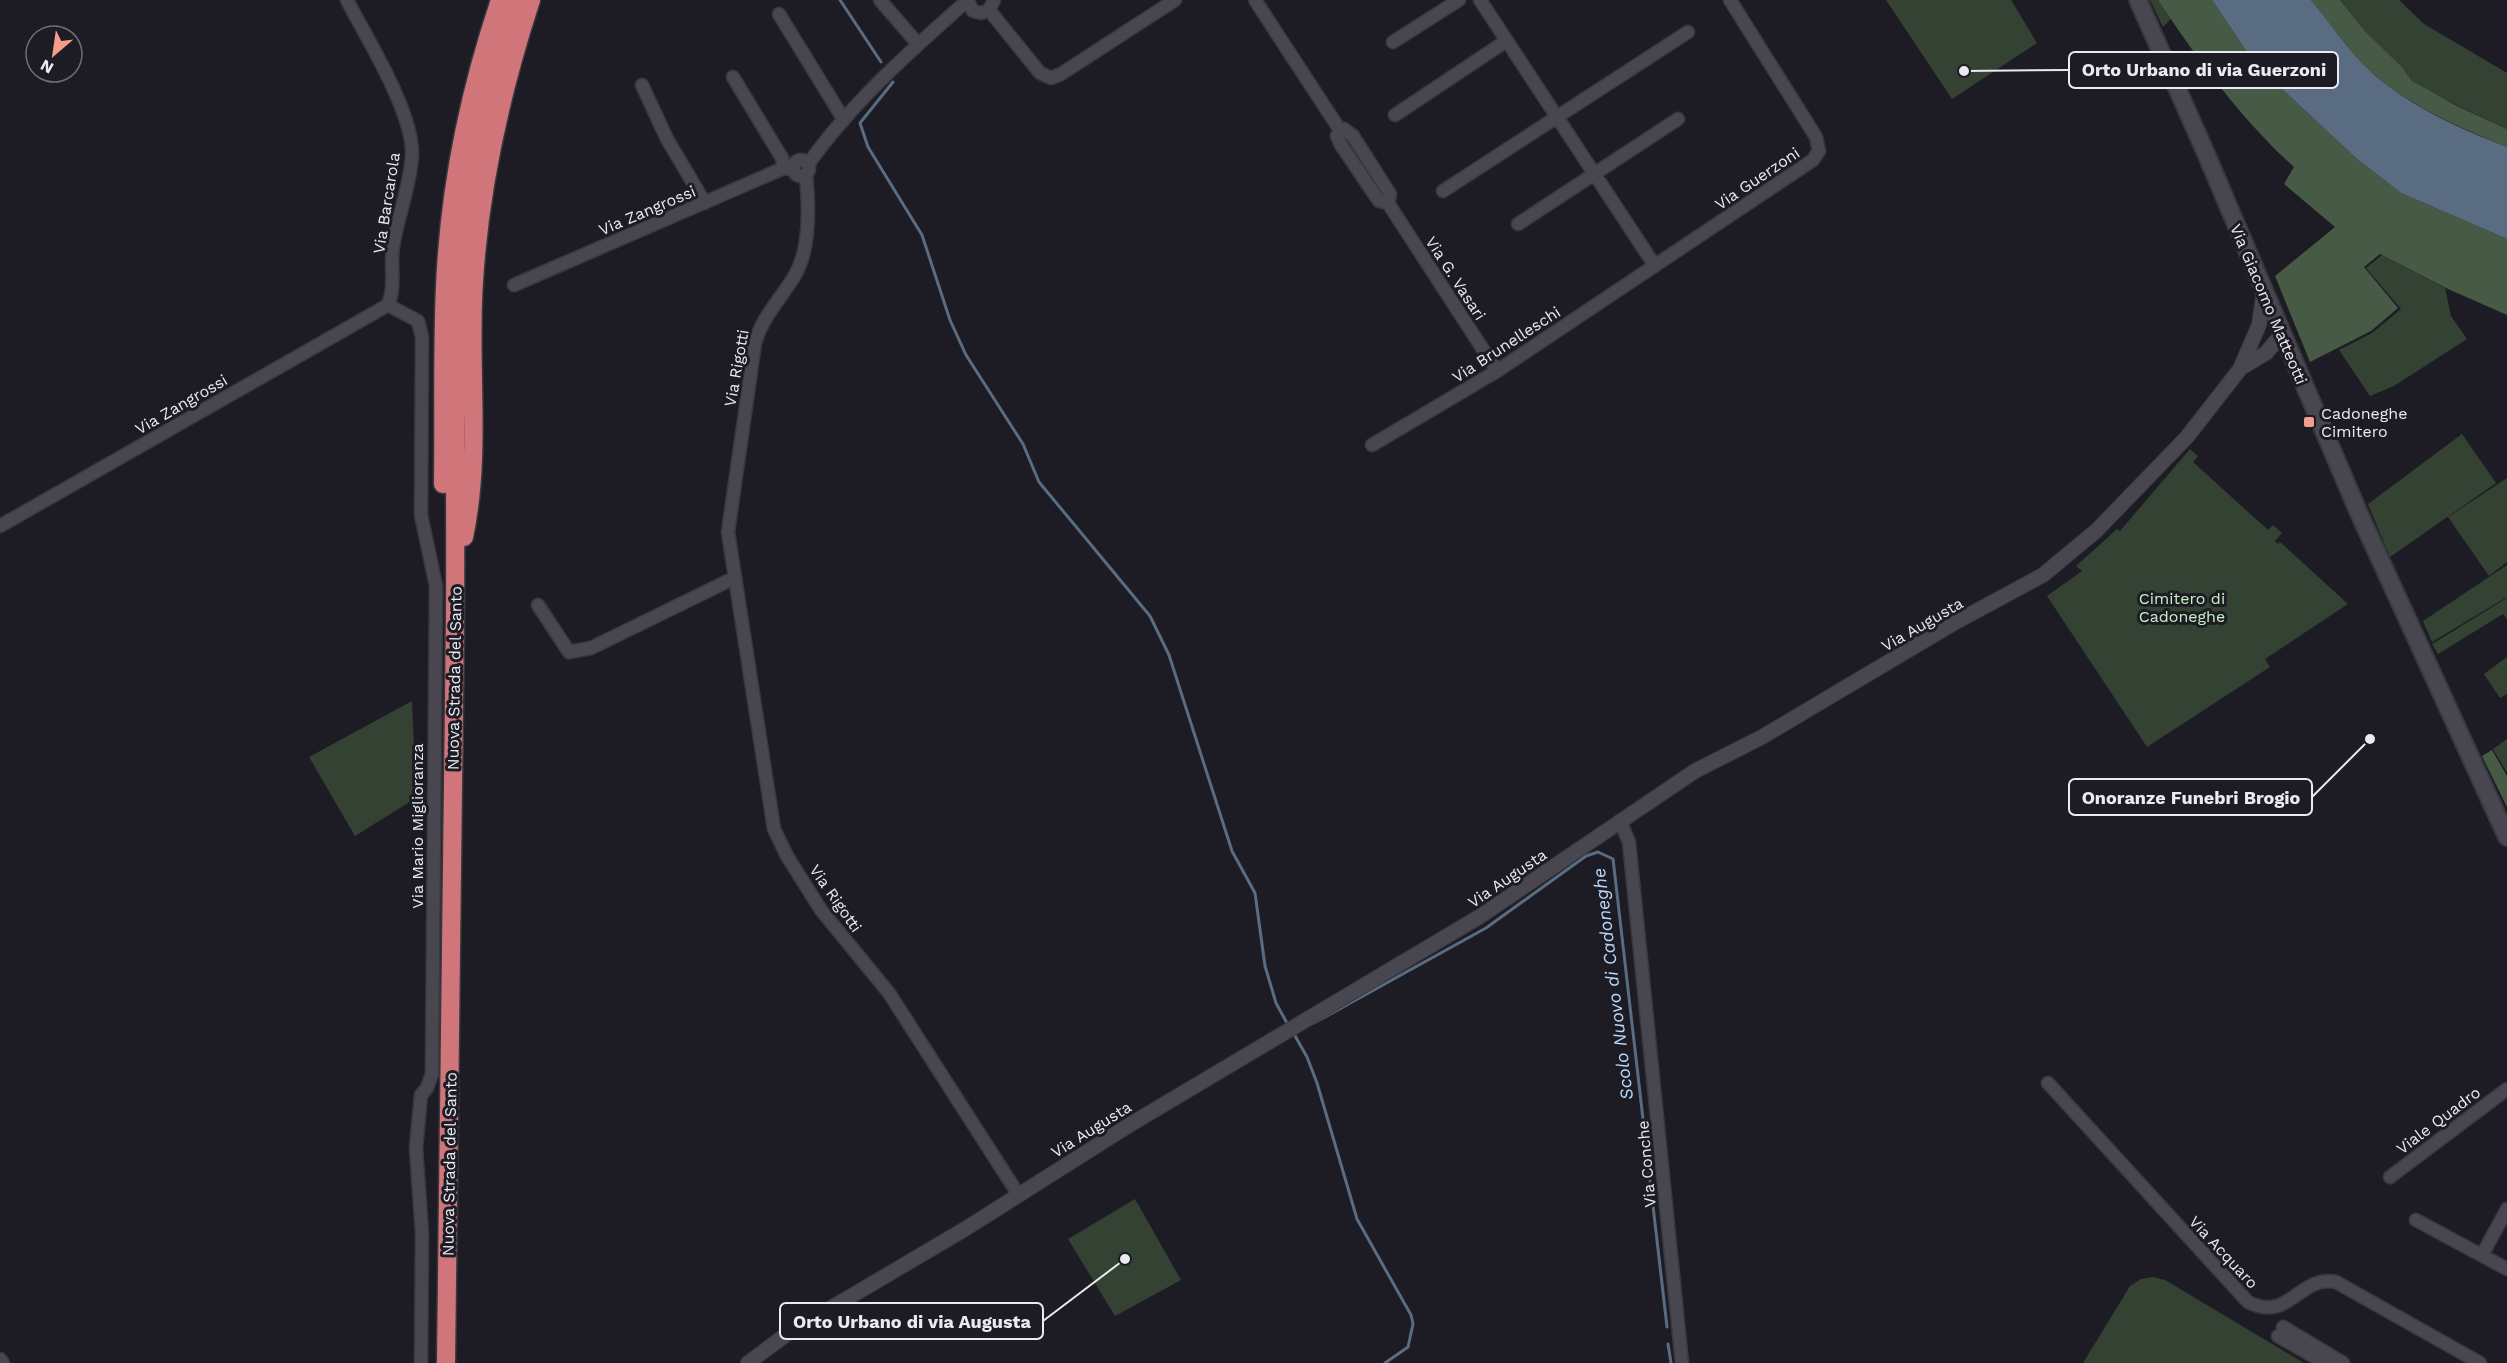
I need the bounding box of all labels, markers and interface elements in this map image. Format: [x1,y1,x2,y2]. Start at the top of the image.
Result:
north arrow [24,24,84,84]
callout: Orto Urbano di via Guerzoni [2069,52,2338,88]
text: N [37,55,57,78]
text: Orto Urbano di via Guerzoni [2082,59,2326,80]
street label: Via Guerzoni [1711,143,1803,214]
street label: Via Barcarola [369,151,404,255]
street label: Via Zangrossi [596,182,698,239]
street label: Via Giacomo Matteotti [2226,221,2311,387]
street label: Via G. Vasari [1421,233,1490,324]
street label: Via Brunelleschi [1449,302,1564,387]
street label: Via Rigotti [720,328,753,408]
street label: Via Zangrossi [132,370,231,438]
place label: Cadoneghe Cimitero [2321,404,2407,441]
marker: Cadoneghe Cimitero [2302,415,2316,429]
street label: Nuova Strada del Santo [443,586,466,770]
park label: Cimitero di Cadoneghe [2139,589,2225,626]
street label: Via Augusta [1878,593,1966,655]
street label: Via Mario Miglioranza [408,743,427,909]
callout: Onoranze Funebri Brogio [2069,779,2312,815]
text: Onoranze Funebri Brogio [2082,787,2301,808]
street label: Via Augusta [1464,845,1550,912]
street label: Via Rigotti [805,861,866,936]
water label: Scolo Nuovo di Cadoneghe [1588,867,1637,1101]
street label: Nuova Strada del Santo [438,1072,461,1256]
street label: Viale Quadro [2393,1083,2484,1158]
street label: Via Augusta [1048,1097,1135,1162]
street label: Via Conche [1633,1120,1660,1208]
street label: Via Acquaro [2185,1212,2262,1293]
callout: Orto Urbano di via Augusta [780,1303,1043,1339]
text: Orto Urbano di via Augusta [793,1311,1032,1332]

